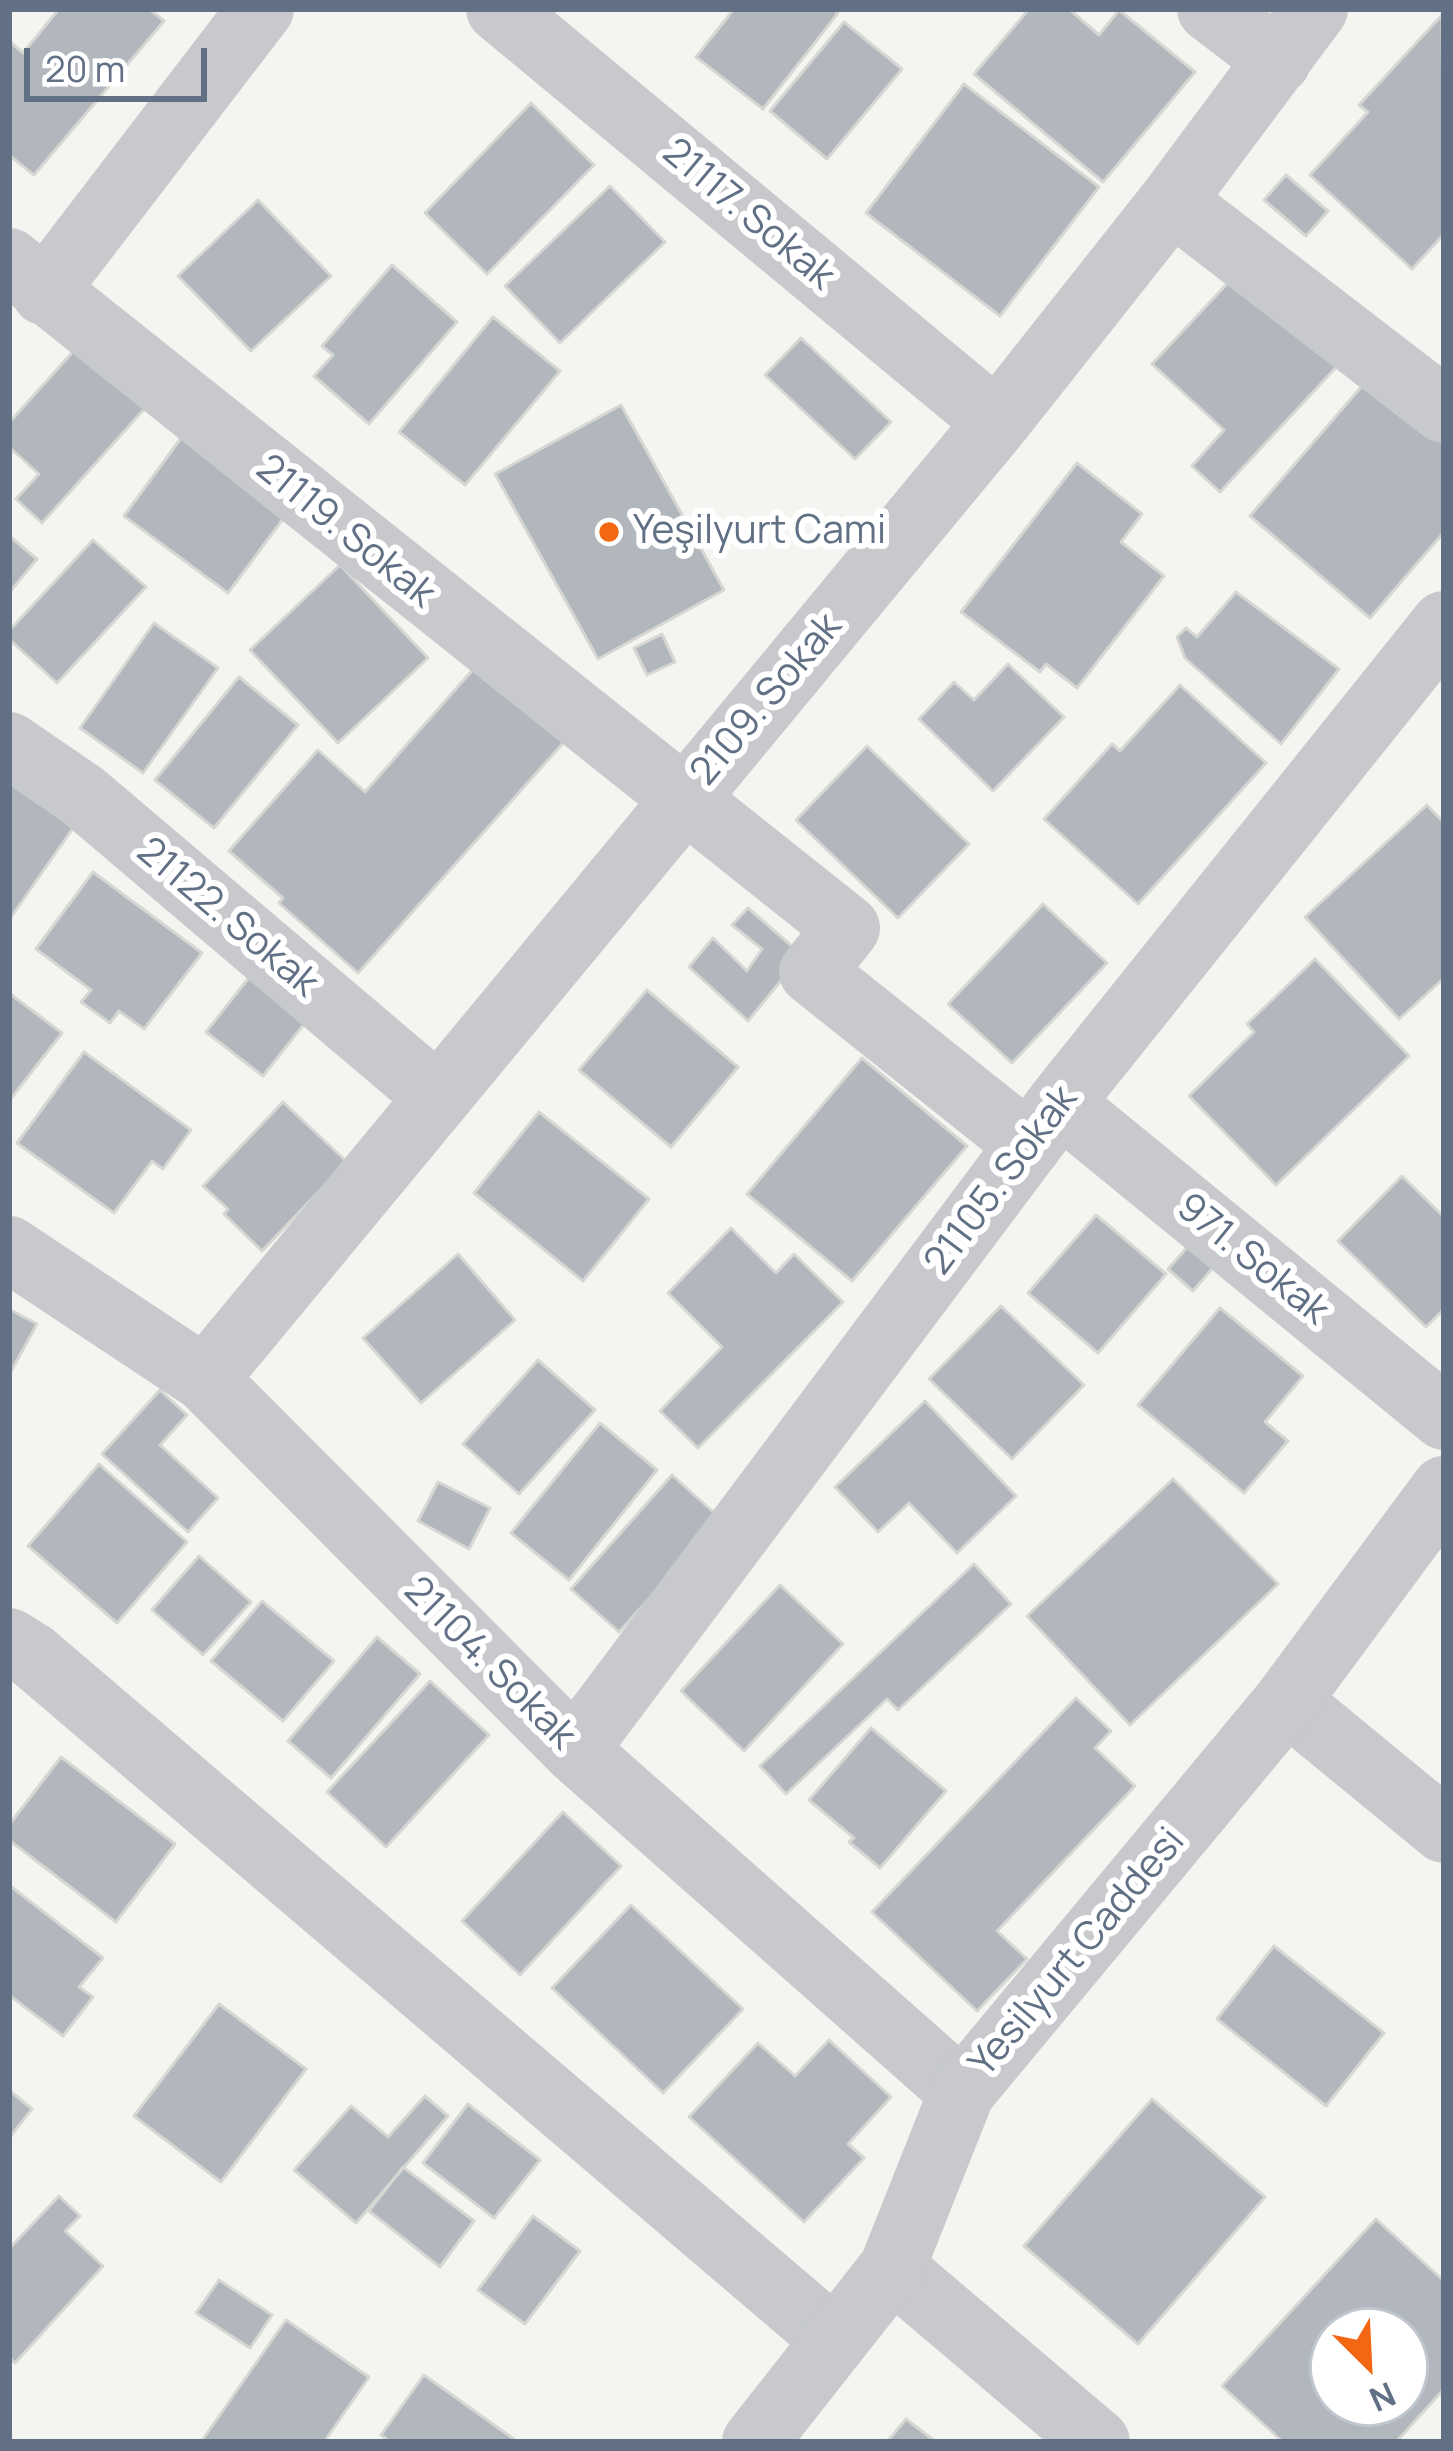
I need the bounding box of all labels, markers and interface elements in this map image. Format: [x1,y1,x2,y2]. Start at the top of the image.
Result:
scale bar [30,24,213,98]
text: 20 m [45,44,125,93]
street label: 21117. Sokak [653,130,843,300]
street label: 21119. Sokak [246,446,444,618]
place label: Yeşilyurt Cami [633,509,886,555]
marker: Yeşilyurt Cami [596,519,622,545]
street label: 2109. Sokak [682,605,852,795]
street label: 21122. Sokak [127,829,327,1007]
street label: 21105. Sokak [916,1077,1088,1285]
street label: 971. Sokak [1167,1185,1337,1335]
street label: 21104. Sokak [393,1568,585,1760]
street label: Yesilyurt Caddesi [961,1819,1195,2087]
north arrow [1309,2307,1429,2427]
text: N [1363,2372,1403,2423]

